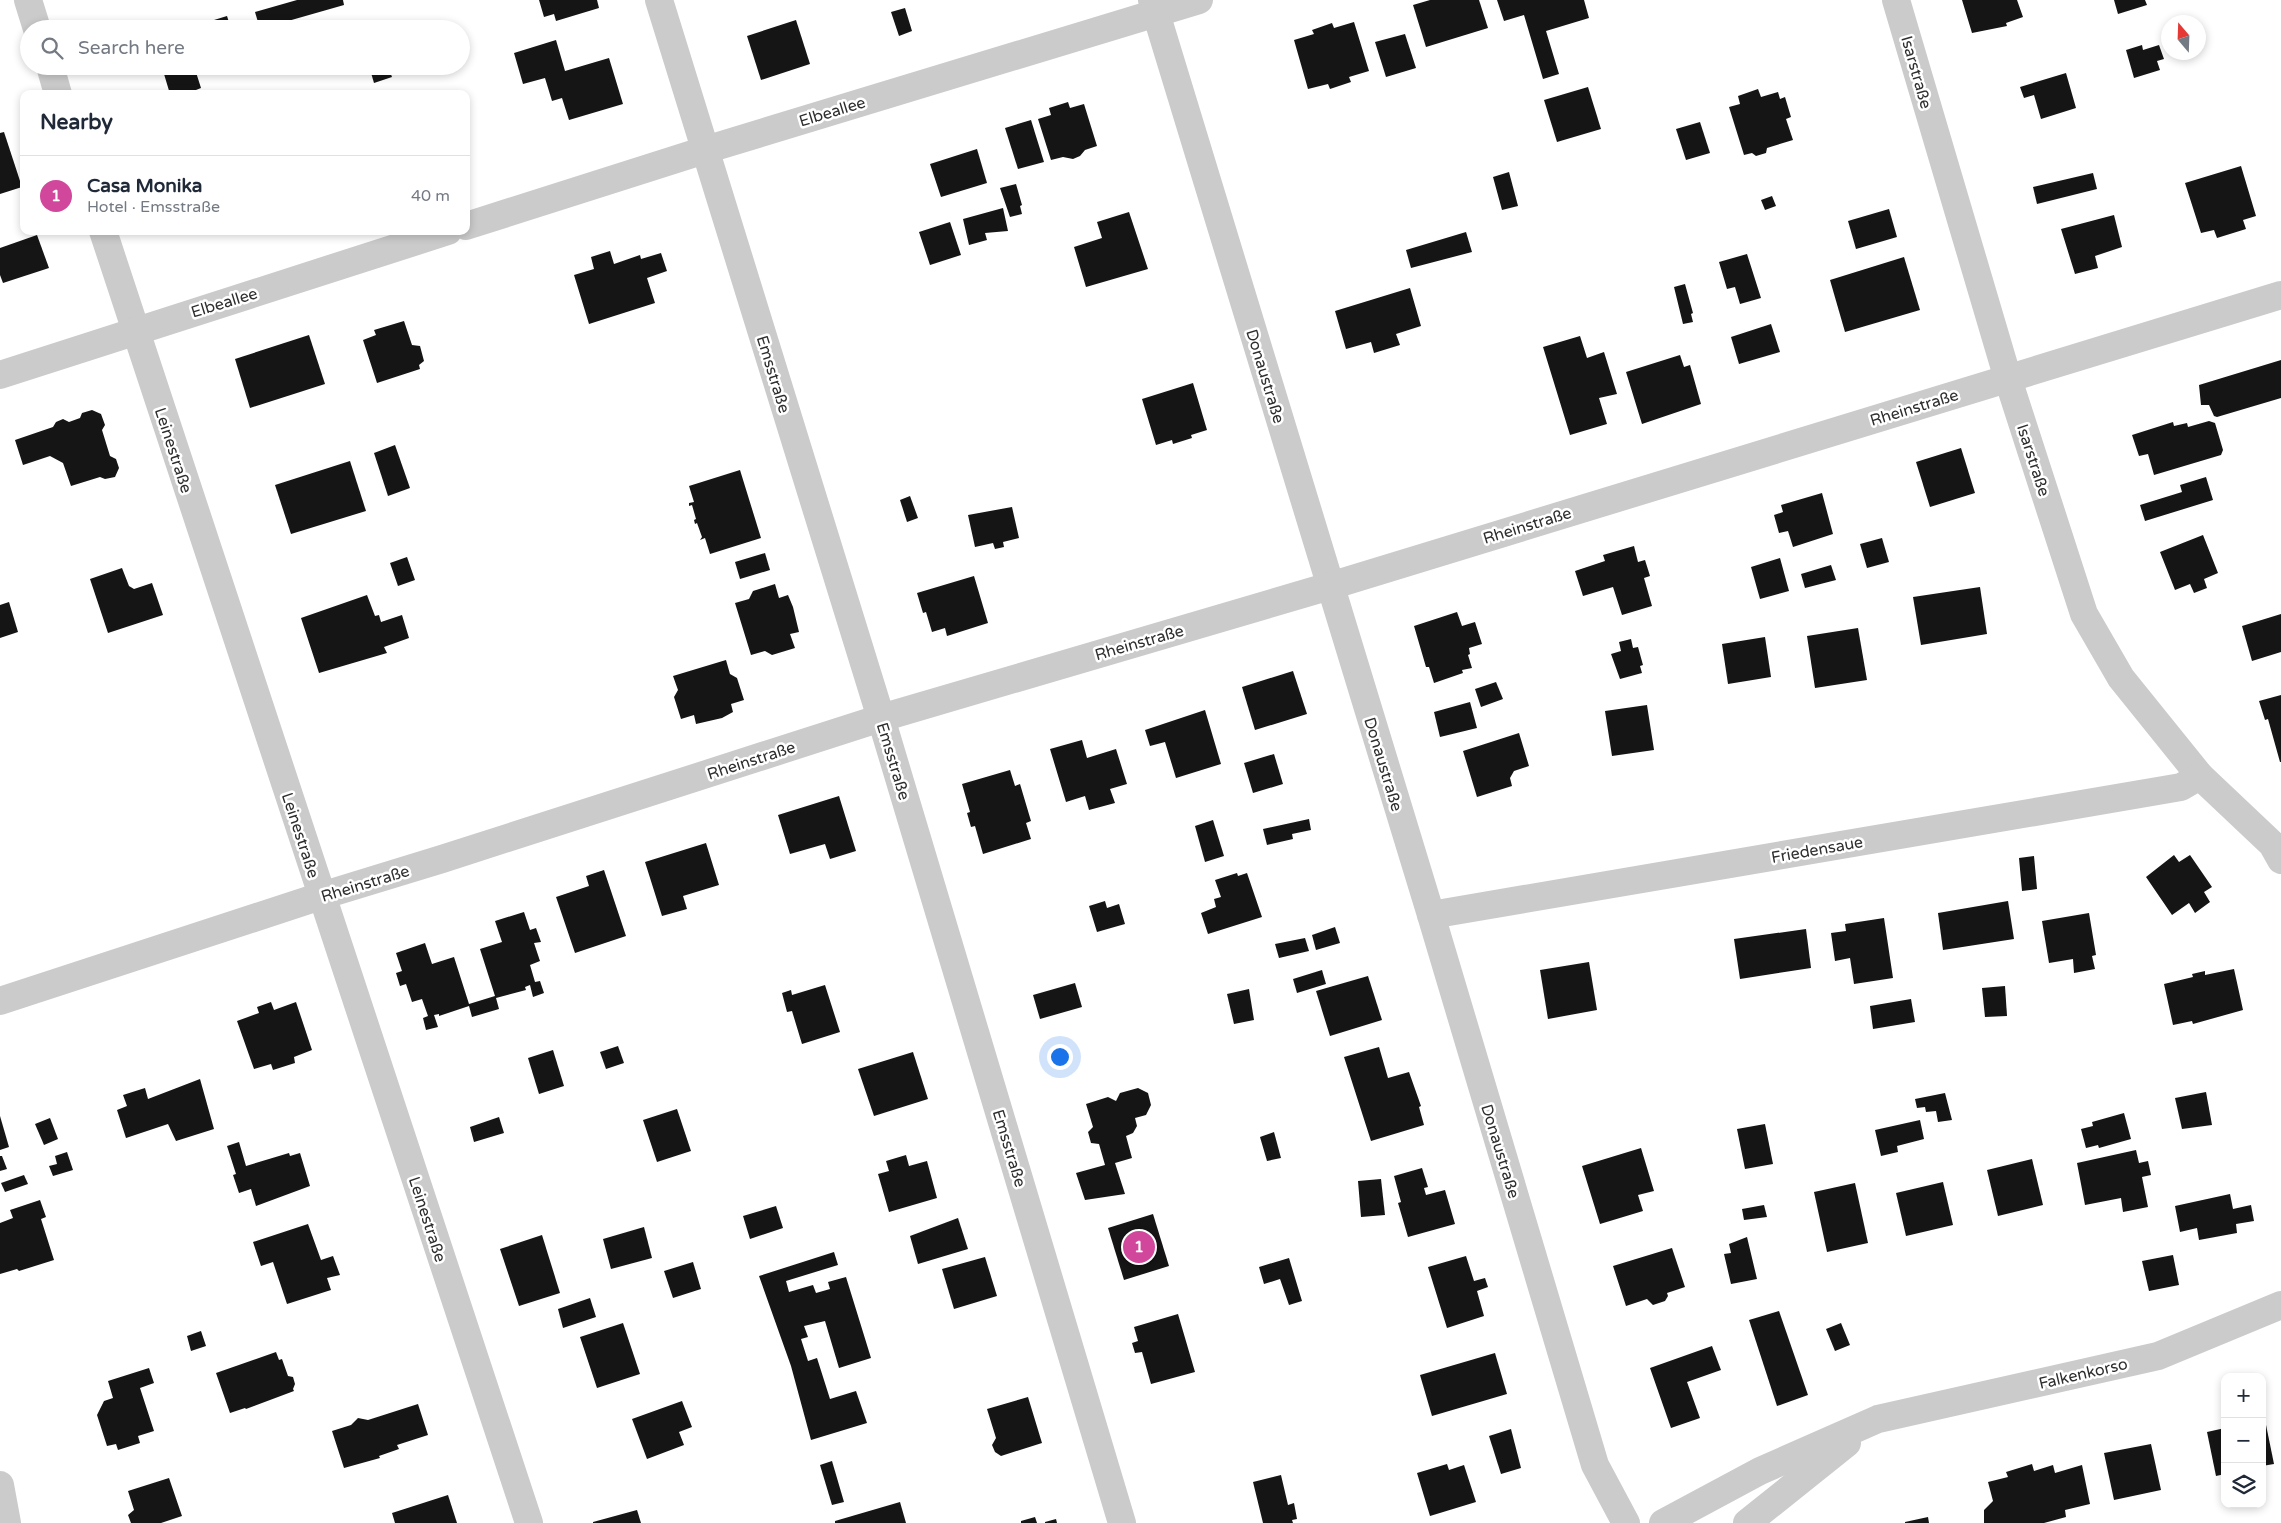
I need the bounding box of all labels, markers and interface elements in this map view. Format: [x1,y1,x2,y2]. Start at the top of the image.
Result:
north arrow [2161,15,2206,60]
search box [20,20,470,75]
icon: search [38,34,66,62]
street label: Isarstraße [1896,34,1936,111]
text: Search here [78,37,185,59]
street label: Elbeallee [797,92,868,132]
text: Nearby [40,110,113,135]
text: Casa Monika [87,175,202,197]
text: 1 [51,186,61,206]
text: 40 m [411,186,450,206]
text: Hotel · Emsstraße [87,197,220,217]
street label: Elbeallee [189,283,260,323]
street label: Donaustraße [1241,327,1289,426]
street label: Emsstraße [752,333,794,416]
street label: Rheinstraße [1868,385,1961,431]
street label: Leinestraße [150,405,196,496]
street label: Isarstraße [2012,422,2054,499]
street label: Rheinstraße [1481,503,1574,549]
street label: Rheinstraße [1093,621,1186,665]
street label: Donaustraße [1359,715,1407,814]
street label: Emsstraße [872,720,914,803]
street label: Rheinstraße [705,737,798,785]
street label: Leinestraße [277,790,323,881]
street label: Friedensaue [1770,832,1865,868]
street label: Rheinstraße [319,861,412,907]
your location [1047,1044,1073,1070]
street label: Donaustraße [1476,1102,1524,1201]
street label: Emsstraße [988,1107,1030,1190]
street label: Leinestraße [404,1174,450,1265]
pin: 1 [1123,1228,1155,1266]
street label: Falkenkorso [2037,1354,2130,1394]
map controls [2221,1373,2266,1508]
button: + [2221,1373,2266,1418]
button: − [2221,1418,2266,1463]
button: layers [2221,1463,2266,1508]

